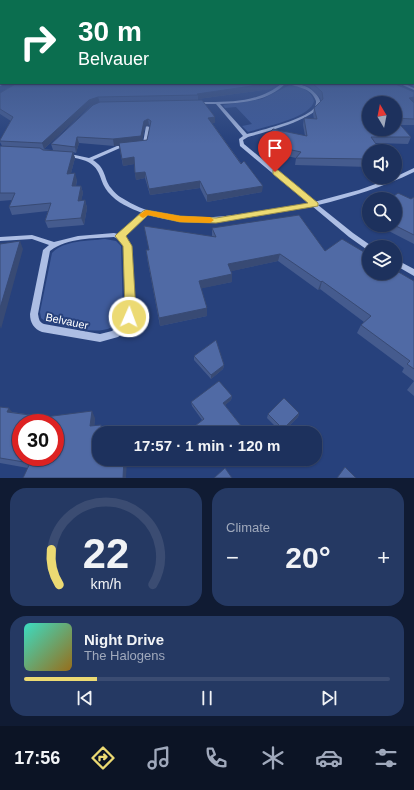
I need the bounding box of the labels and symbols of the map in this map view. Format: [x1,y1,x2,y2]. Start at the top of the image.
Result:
north arrow [362,96,402,136]
pin [258,131,292,172]
position arrow [108,296,150,338]
street label: Belvauer [45,311,90,331]
speed limit sign: 30 [12,414,64,466]

